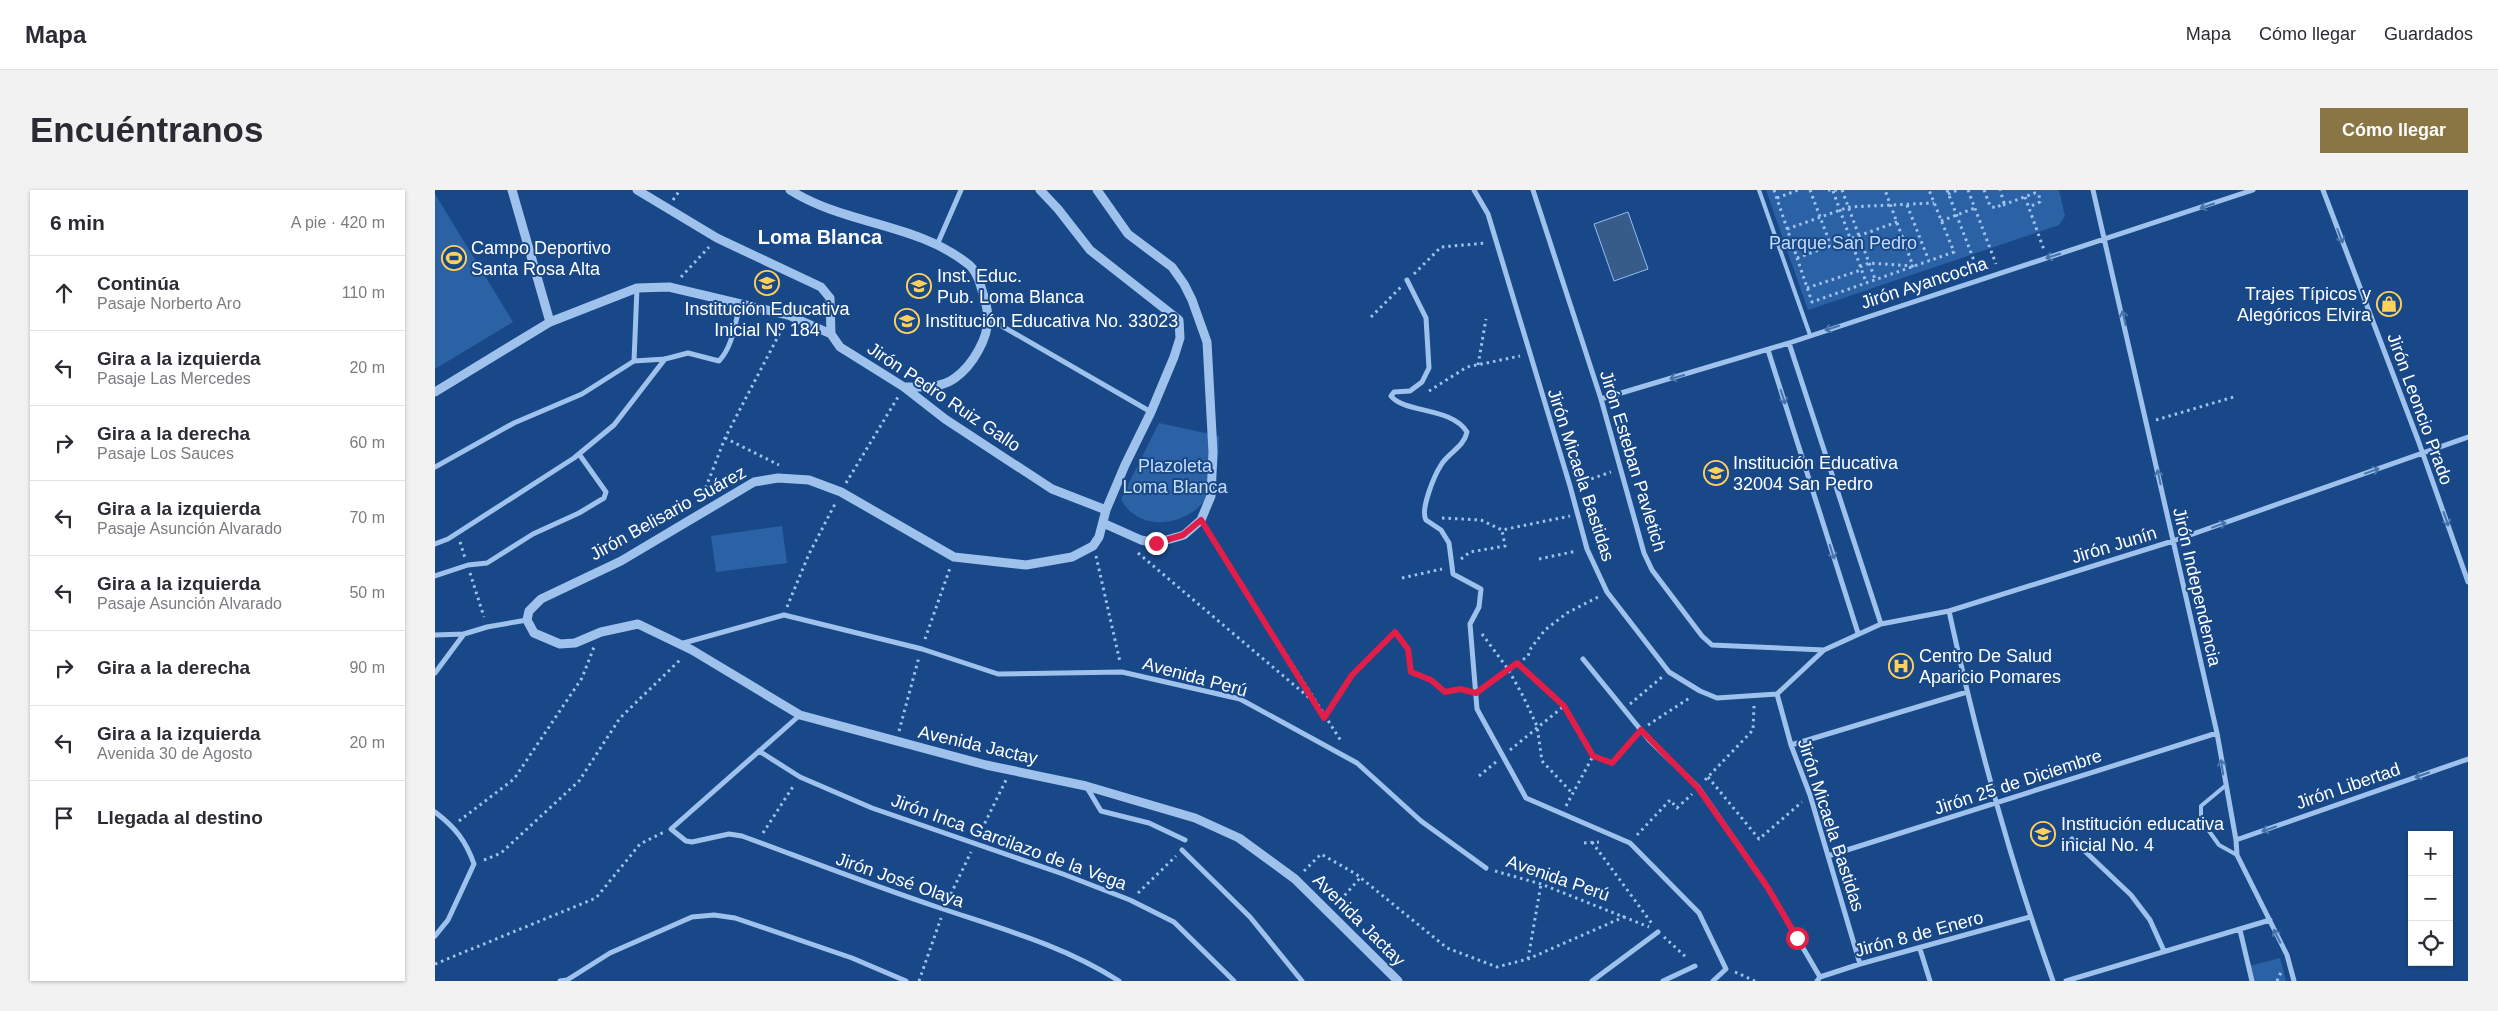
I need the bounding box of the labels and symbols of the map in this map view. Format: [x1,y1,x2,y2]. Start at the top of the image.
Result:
one-way arrow [2200,201,2216,211]
district label: Loma Blanca [758,226,883,248]
one-way arrow [2336,227,2345,243]
park label: Parque San Pedro [1769,233,1917,253]
place label: Campo Deportivo Santa Rosa Alta [471,238,611,279]
sports icon: Campo Deportivo Santa Rosa Alta [441,245,467,271]
one-way arrow [2045,252,2061,262]
street label: Jirón Ayancocha [1858,253,1991,313]
place label: Inst. Educ. Pub. Loma Blanca [937,266,1085,307]
school or university icon: Institución Educativa Inicial Nº 184 [754,270,780,296]
school or university icon: Inst. Educ. Pub. Loma Blanca [906,273,932,299]
place label: Trajes Típicos y Alegóricos Elvira [2237,284,2372,325]
shop icon: Trajes Típicos y Alegóricos Elvira [2376,291,2402,317]
place label: Institución Educativa Inicial Nº 184 [684,299,851,340]
school or university icon: Institución Educativa No. 33023 [894,308,920,334]
one-way arrow [2118,310,2128,326]
place label: Institución Educativa No. 33023 [925,311,1178,331]
one-way arrow [1824,324,1840,333]
street label: Jirón Leoncio Prado [2383,330,2457,488]
street label: Jirón Pedro Ruiz Gallo [864,338,1024,456]
street label: Jirón Esteban Pavletich [1596,368,1670,554]
one-way arrow [1669,373,1685,383]
street label: Jirón Micaela Bastidas [1544,386,1618,564]
one-way arrow [1778,388,1788,404]
place label: Institución Educativa 32004 San Pedro [1733,453,1899,494]
park label: Plazoleta Loma Blanca [1122,456,1229,497]
school or university icon: Institución Educativa 32004 San Pedro [1703,460,1729,486]
street label: Jirón Belisario Suárez [587,462,749,564]
one-way arrow [2363,465,2379,475]
one-way arrow [2153,469,2163,485]
street label: Jirón Independencia [2169,506,2225,669]
one-way arrow [2442,511,2451,526]
one-way arrow [2210,520,2226,529]
street label: Jirón Junín [2069,523,2159,567]
route end [1145,532,1168,555]
one-way arrow [1828,543,1837,559]
place label: Centro De Salud Aparicio Pomares [1919,646,2061,687]
street label: Avenida Perú [1140,653,1250,701]
hospital icon: Centro De Salud Aparicio Pomares [1888,653,1914,679]
street label: Avenida Jactay [916,722,1040,768]
street label: Jirón Micaela Bastidas [1794,736,1868,914]
street label: Jirón 25 de Diciembre [1932,745,2104,819]
one-way arrow [2216,759,2226,775]
street label: Jirón Libertad [2293,759,2403,813]
one-way arrow [2415,771,2430,780]
street label: Jirón Inca Garcilazo de la Vega [889,790,1130,894]
place label: Institución educativa inicial No. 4 [2061,814,2225,855]
school or university icon: Institución educativa inicial No. 4 [2030,821,2056,847]
one-way arrow [2261,825,2277,834]
street label: Jirón José Olaya [833,849,968,912]
street label: Avenida Perú [1504,851,1612,905]
street label: Avenida Jactay [1309,870,1409,970]
street label: Jirón 8 de Enero [1853,907,1985,961]
route start [1786,927,1809,950]
one-way arrow [2272,928,2282,943]

